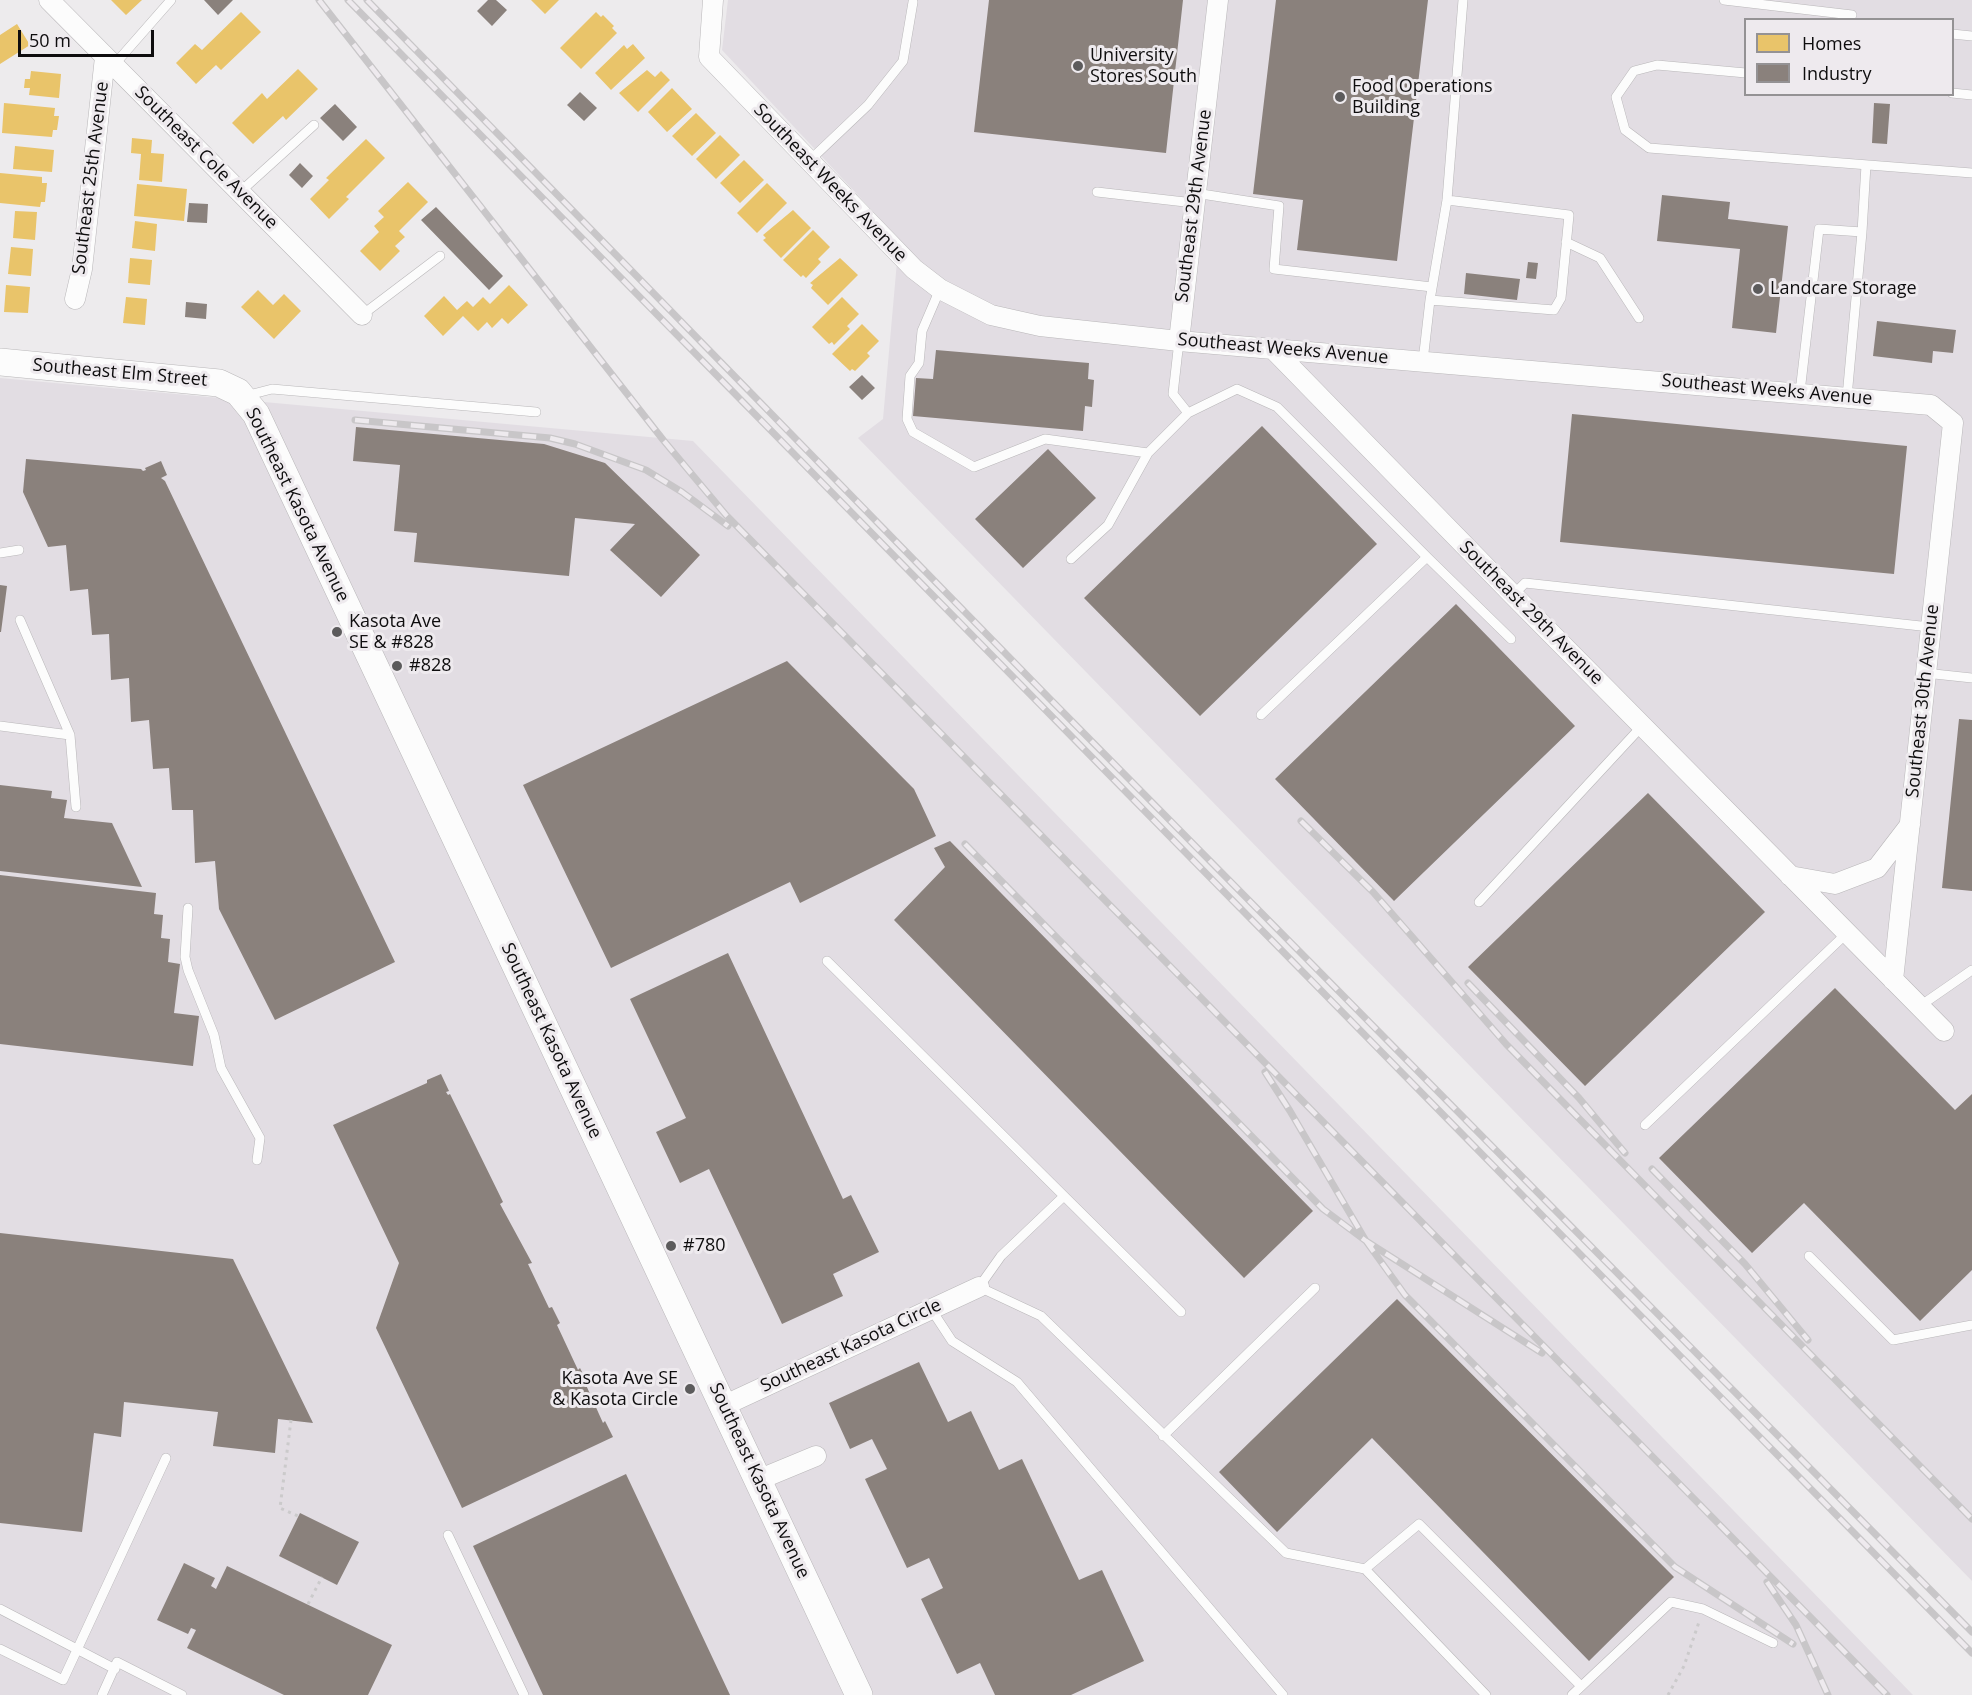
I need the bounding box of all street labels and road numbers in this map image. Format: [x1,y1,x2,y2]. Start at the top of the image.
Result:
street label: Southeast 25th Avenue [68,80,114,276]
street label: Southeast Cole Avenue [130,82,282,234]
street label: Southeast Weeks Avenue [749,100,911,266]
street label: Southeast 29th Avenue [1171,108,1217,304]
street label: Southeast Weeks Avenue [1177,329,1389,369]
street label: Southeast Elm Street [32,355,208,391]
street label: Southeast Weeks Avenue [1661,370,1873,410]
street label: Southeast Kasota Avenue [241,404,353,606]
street label: Southeast 29th Avenue [1455,537,1607,689]
street label: Southeast 30th Avenue [1902,603,1944,799]
street label: Southeast Kasota Avenue [496,940,606,1142]
street label: Southeast Kasota Circle [757,1295,945,1397]
street label: Southeast Kasota Avenue [704,1380,814,1582]

